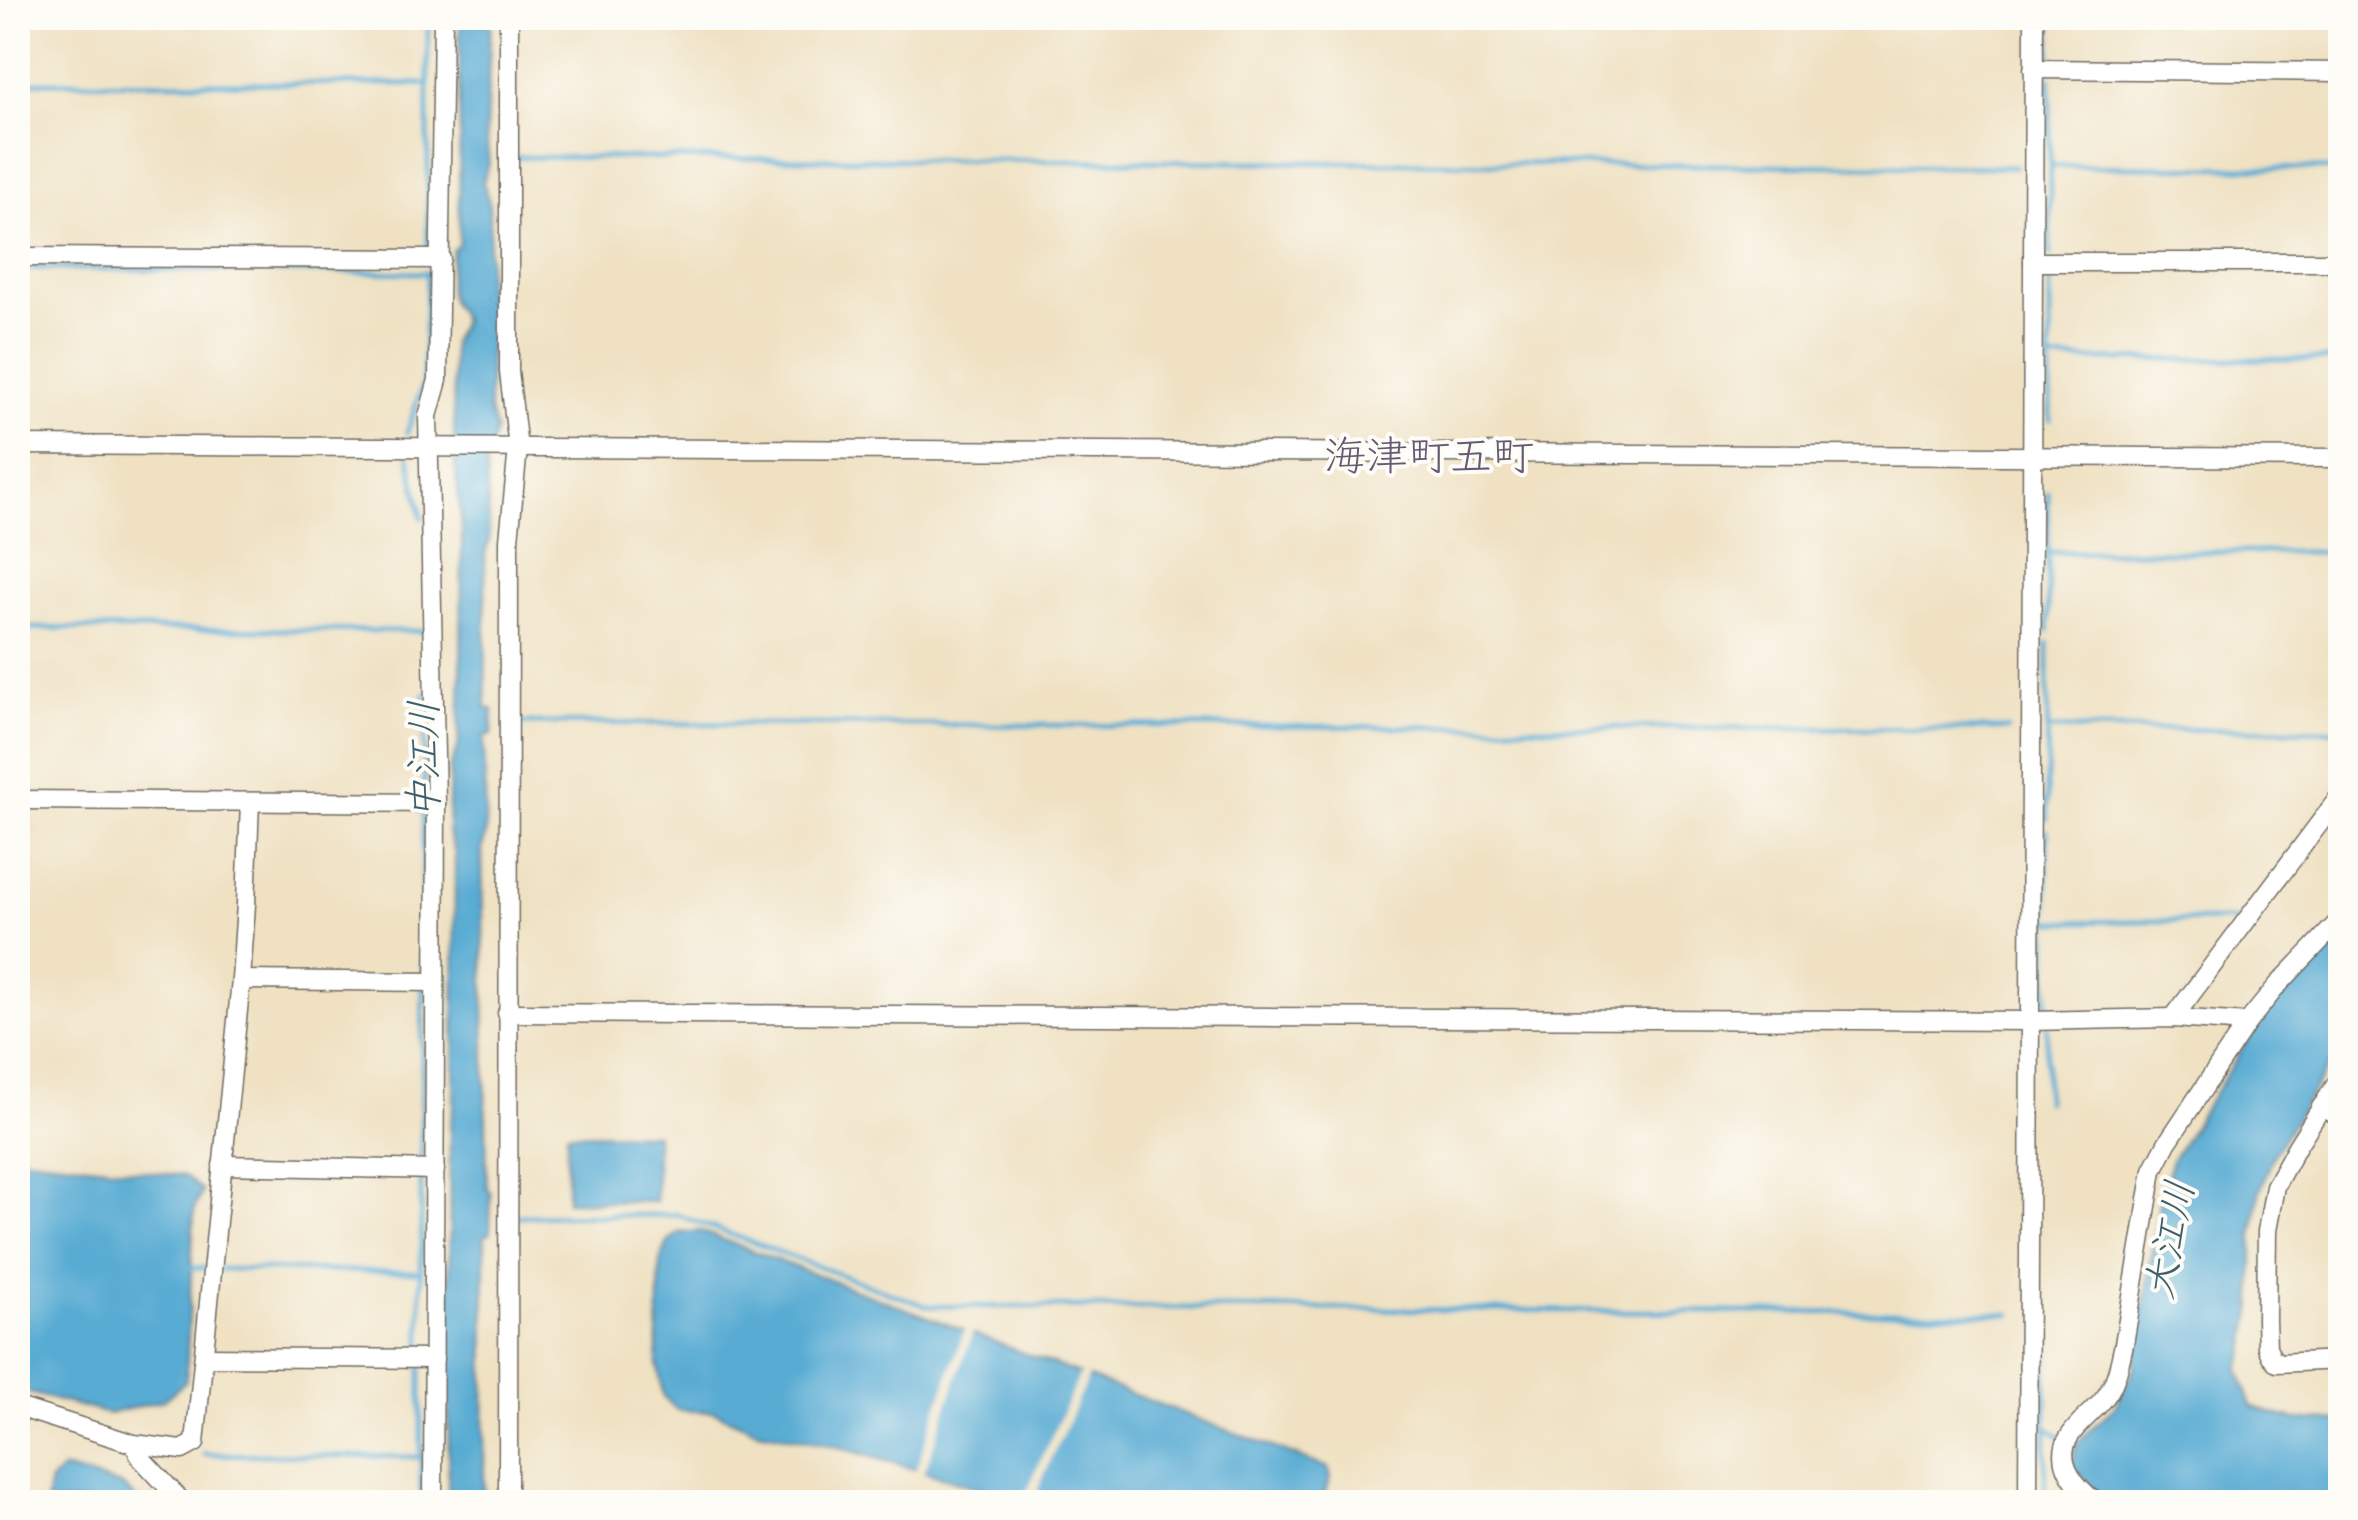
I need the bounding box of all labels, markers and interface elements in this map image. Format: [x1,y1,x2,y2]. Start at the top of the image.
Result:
district label: 海津町五町 [1324,432,1534,492]
water label: 中江川 [401,700,458,820]
water label: 大江川 [2136,1177,2214,1305]

